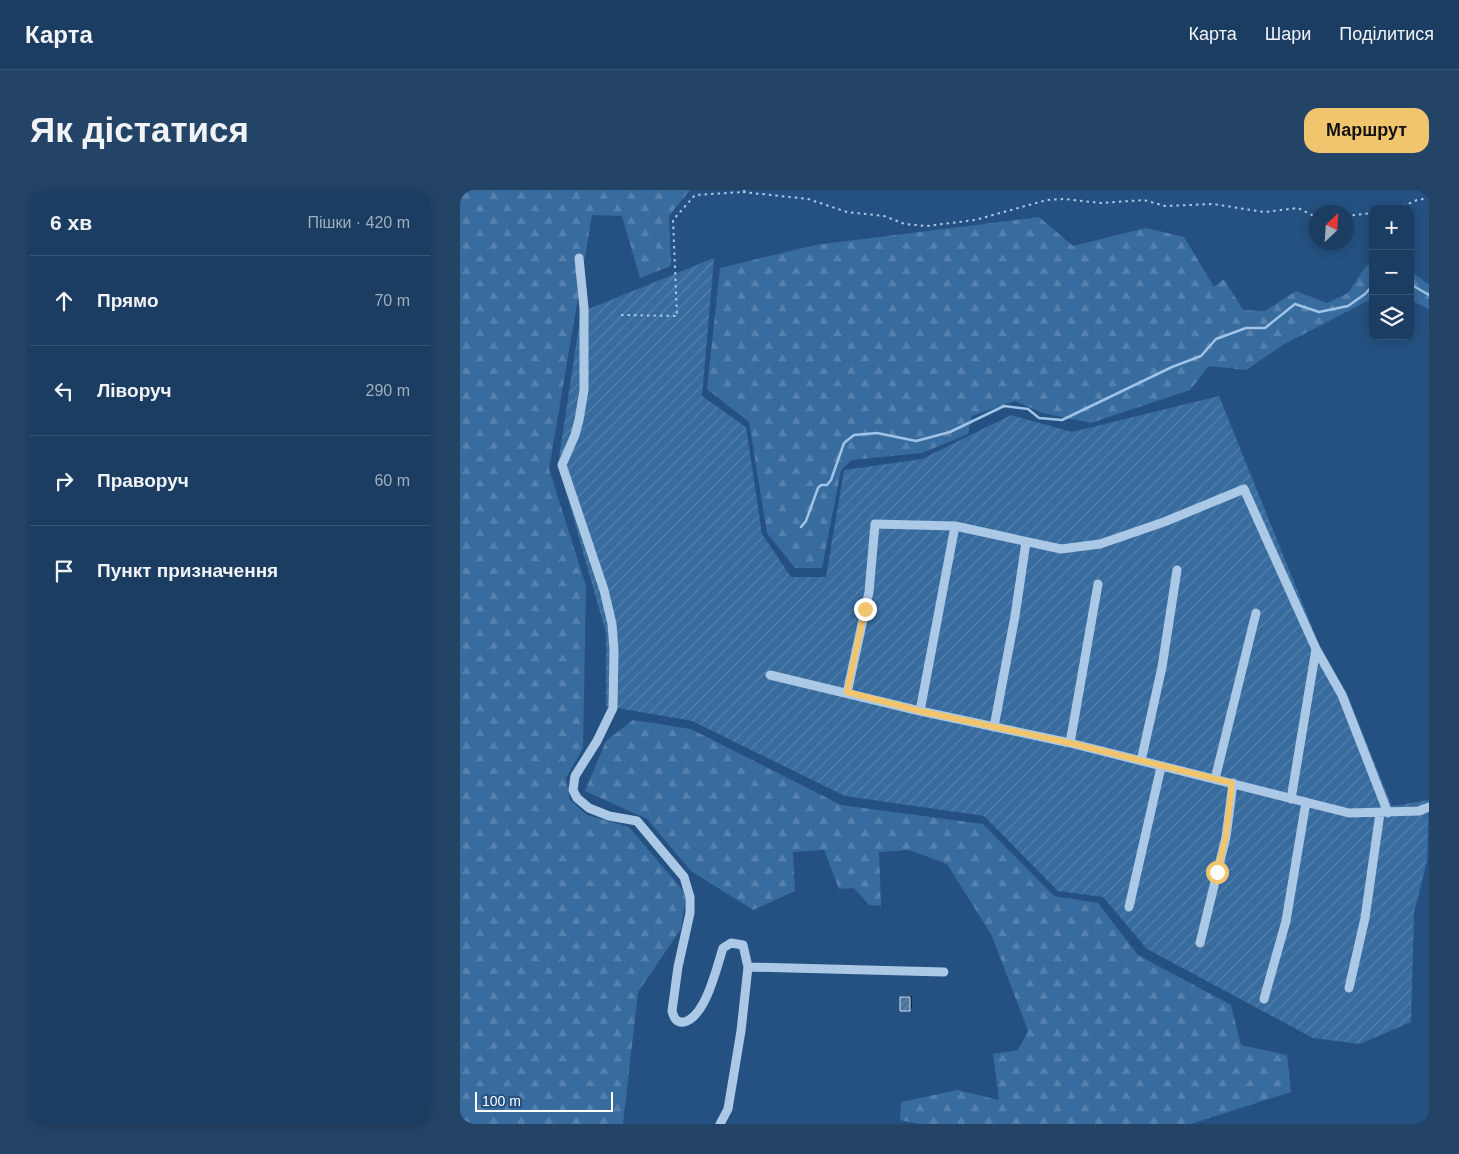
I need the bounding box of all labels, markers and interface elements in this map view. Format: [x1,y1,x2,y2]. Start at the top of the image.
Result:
text: Карта [25,21,93,48]
text: Карта [1189,24,1237,44]
text: Шари [1265,24,1311,44]
text: Поділитися [1339,24,1434,44]
button: Маршрут [1304,108,1429,153]
text: Як дістатися [30,110,249,149]
north arrow [1309,205,1354,250]
map controls [1369,205,1414,340]
button: + [1369,205,1414,250]
text: 6 хв [50,211,92,234]
text: Пішки · 420 m [307,214,410,231]
button: − [1369,250,1414,295]
icon: ahead [50,287,78,315]
text: Прямо [97,290,159,311]
text: 70 m [374,292,410,309]
button: layers [1369,295,1414,340]
icon: left [50,377,78,405]
text: Ліворуч [97,380,172,401]
text: 290 m [366,382,410,399]
icon: right [50,467,78,495]
text: Праворуч [97,470,189,491]
text: 60 m [374,472,410,489]
icon: arrive [50,557,78,585]
text: Пункт призначення [97,560,278,581]
route end [854,598,877,621]
route start [1206,861,1229,884]
scale bar [475,1089,612,1112]
text: 100 m [482,1093,521,1109]

